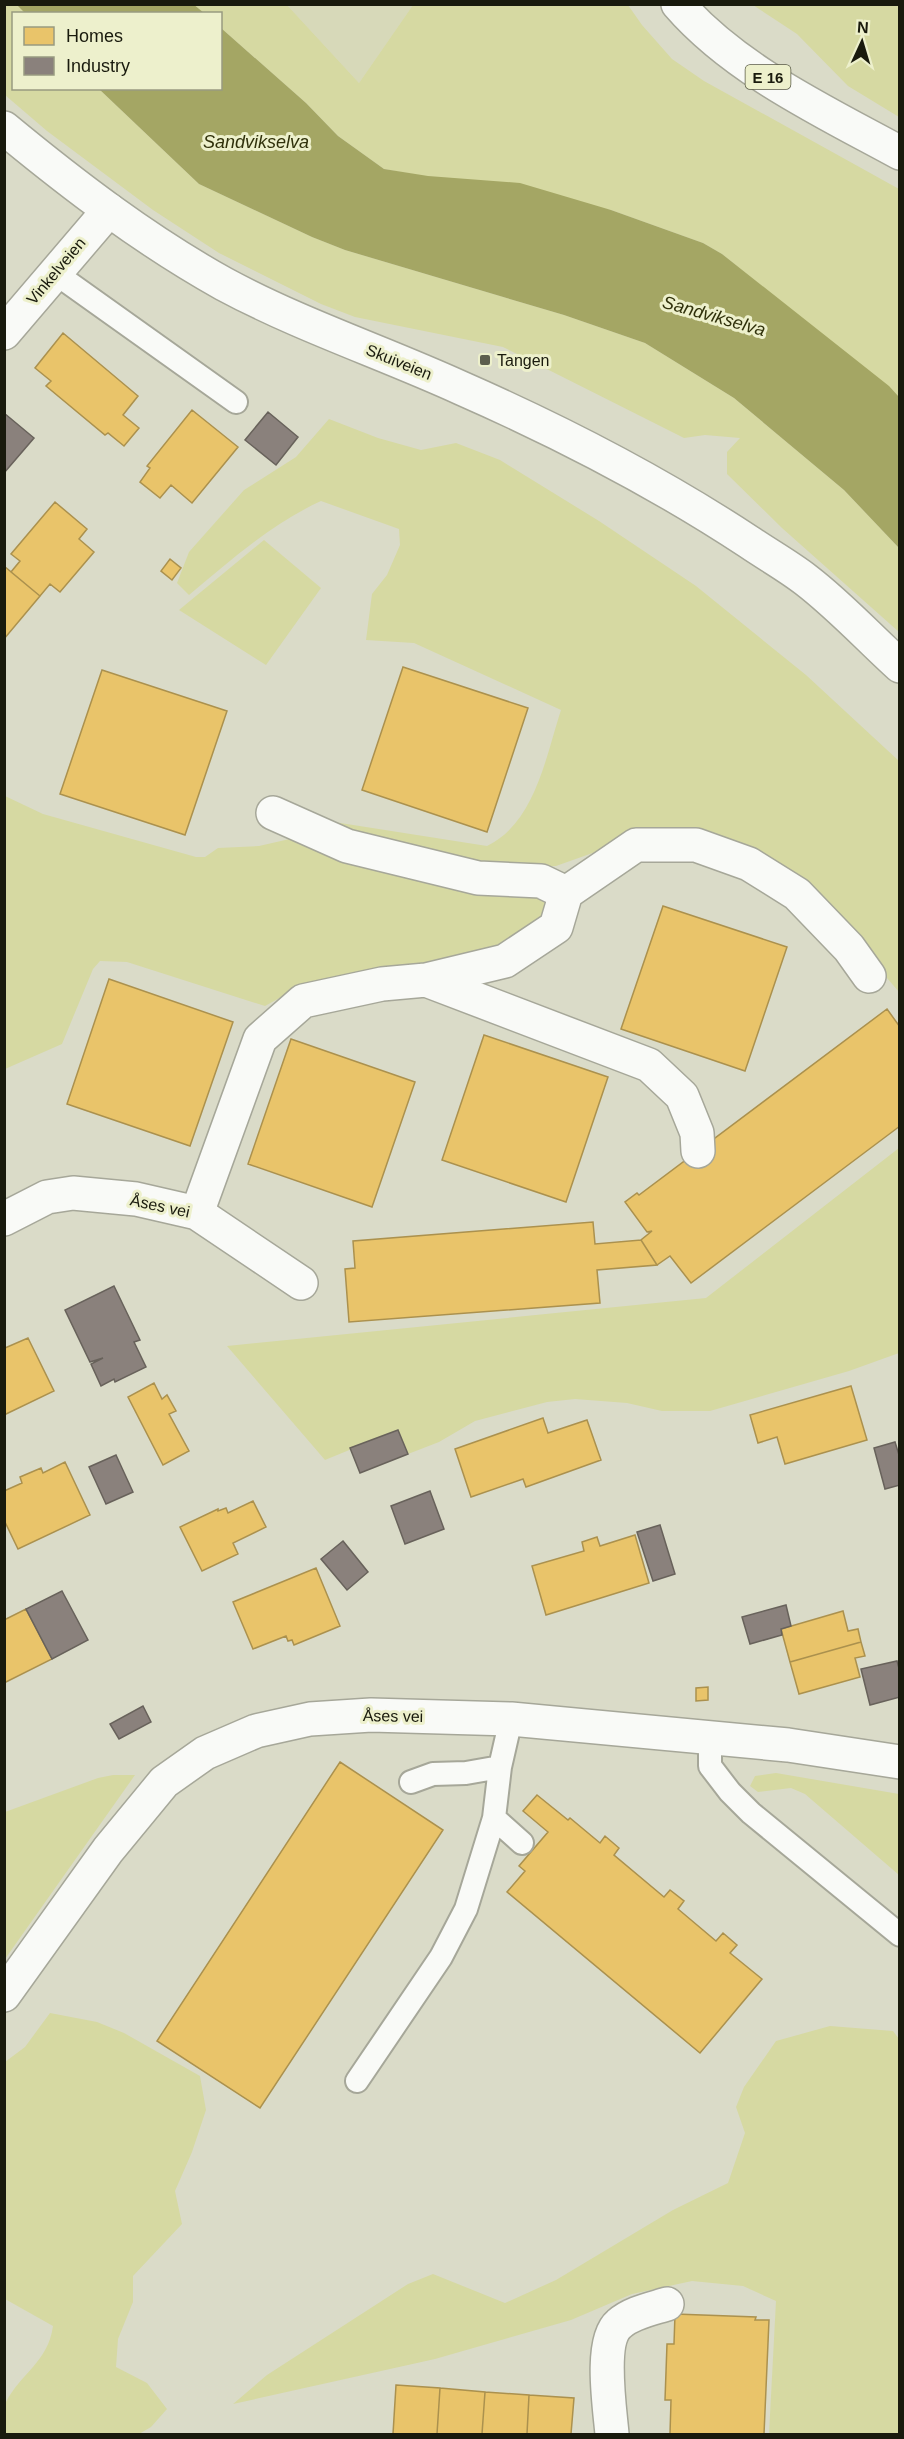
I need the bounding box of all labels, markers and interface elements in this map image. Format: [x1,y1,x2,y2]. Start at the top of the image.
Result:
legend [12,12,222,90]
north arrow [832,12,892,72]
text: N [857,19,869,36]
text: Homes [66,26,123,46]
text: Industry [66,56,130,76]
road number: E 16 [746,65,790,89]
water label: Sandvikselva [203,132,309,152]
street label: Vinkelveien [23,234,89,308]
water label: Sandvikselva [660,292,768,340]
street label: Skuiveien [364,341,434,383]
place label: Tangen [497,352,550,369]
marker: Tangen [478,353,492,367]
street label: Åses vei [129,1190,192,1221]
street label: Åses vei [363,1706,423,1725]

